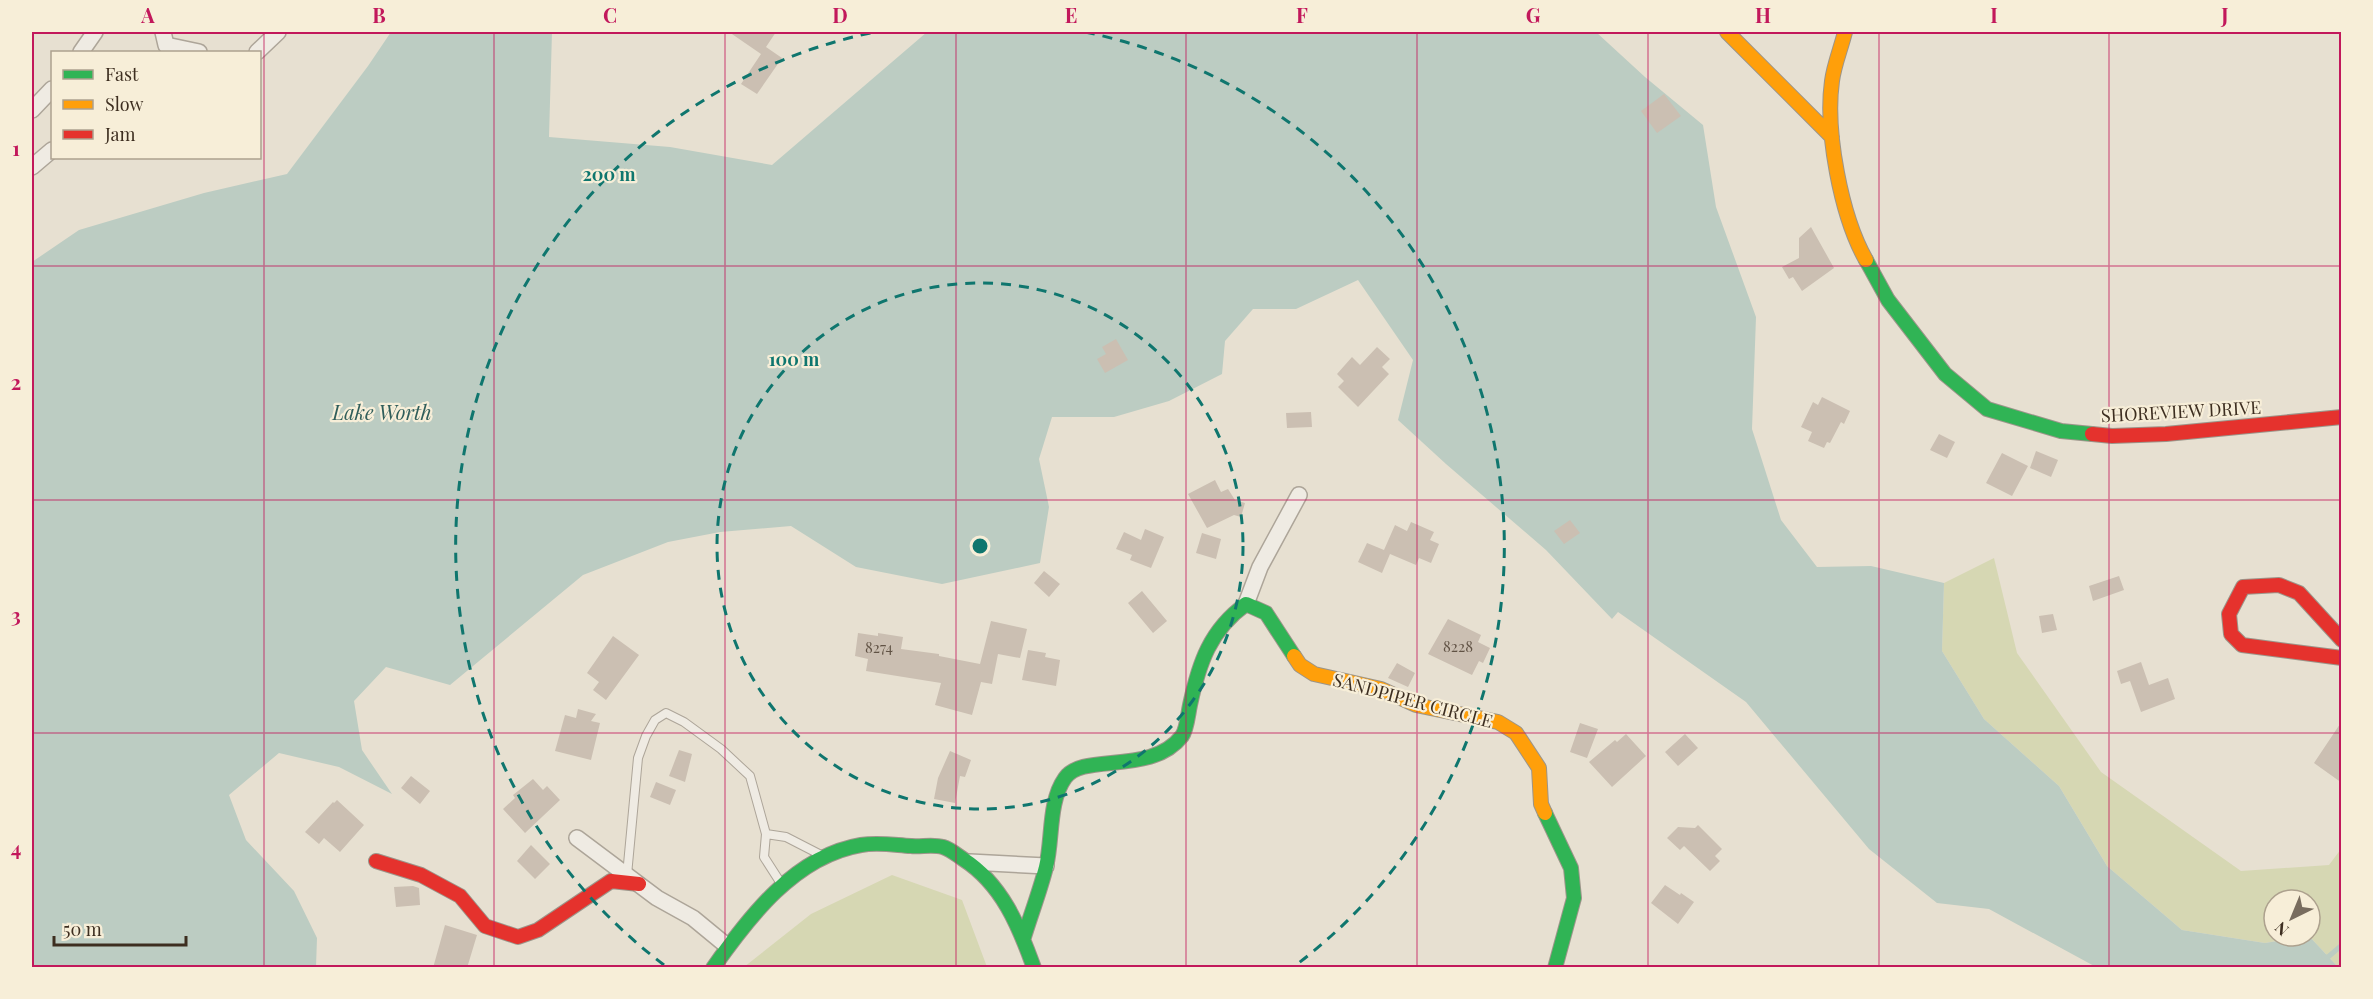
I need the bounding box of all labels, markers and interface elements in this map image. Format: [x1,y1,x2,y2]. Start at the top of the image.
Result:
text: A [140,1,155,28]
text: B [372,1,386,28]
text: C [603,1,617,28]
text: D [832,1,848,28]
text: E [1065,1,1077,28]
text: F [1296,1,1308,28]
text: G [1526,1,1541,28]
text: H [1755,1,1771,28]
text: I [1990,1,1998,28]
text: J [2220,1,2229,28]
legend [51,51,261,159]
text: Fast [105,62,139,86]
text: Slow [105,92,143,116]
text: Jam [104,122,135,146]
text: 1 [12,134,20,161]
text: 200 m [582,162,636,186]
text: 100 m [769,347,820,371]
text: 2 [11,368,21,395]
street label: SHOREVIEW DRIVE [2100,395,2262,427]
water label: Lake Worth [332,398,431,425]
centre of rings [970,536,990,556]
text: 3 [11,601,21,628]
house number: 8228 [1443,636,1473,656]
house number: 8274 [865,637,893,657]
street label: SANDPIPER CIRCLE [1331,667,1495,733]
text: 4 [11,834,21,861]
north arrow [2262,888,2322,948]
scale bar [54,909,186,947]
text: 50 m [63,917,102,941]
text: N [2270,917,2293,941]

